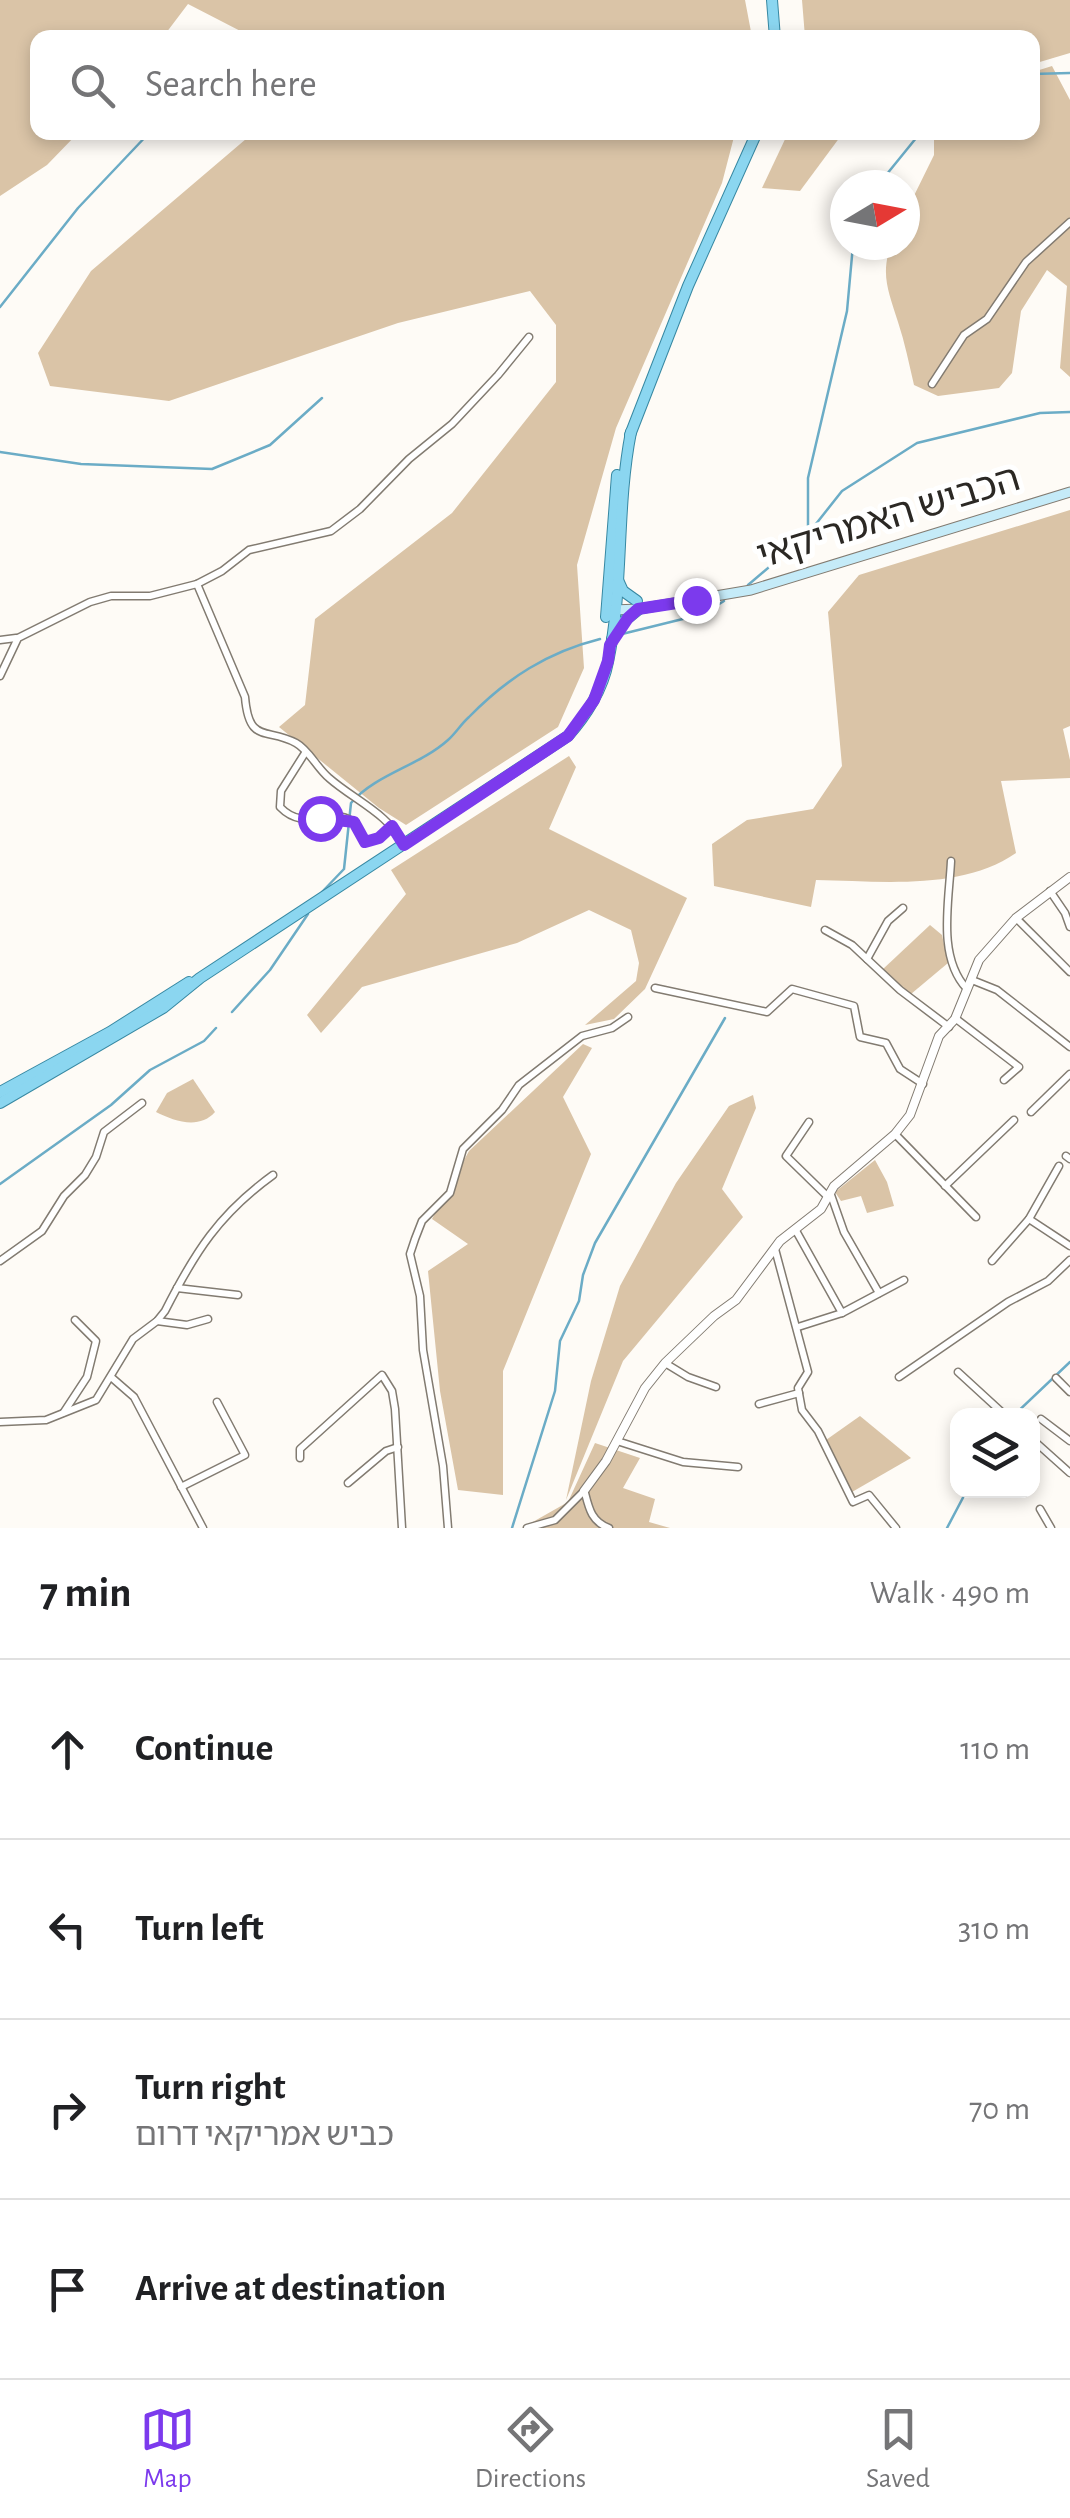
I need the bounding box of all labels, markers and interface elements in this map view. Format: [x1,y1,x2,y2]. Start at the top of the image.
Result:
search box [30,30,1040,140]
icon: search [65,58,120,113]
text: Search here [145,66,317,104]
north arrow [830,170,920,260]
street label: הכביש האמריקאי [753,460,1025,576]
route end [674,578,720,624]
route start [298,796,344,842]
map controls [950,1408,1040,1498]
button: layers [950,1408,1040,1498]
text: 7 min [40,1572,132,1614]
text: Walk · 490 m [870,1577,1030,1609]
icon: ahead [40,1722,95,1777]
text: Continue [135,1730,273,1768]
text: 110 m [960,1733,1030,1765]
icon: left [40,1902,95,1957]
text: Turn left [135,1910,263,1948]
text: 310 m [958,1913,1030,1945]
text: Turn right [135,2069,285,2107]
icon: right [40,2082,95,2137]
text: 70 m [969,2093,1030,2125]
text: כביש אמריקאי דרום [135,2119,394,2151]
icon: arrive [40,2262,95,2317]
text: Arrive at destination [135,2270,446,2308]
tab: Map [140,2402,195,2496]
tab: Directions [475,2402,586,2496]
tab: Saved [866,2402,930,2496]

